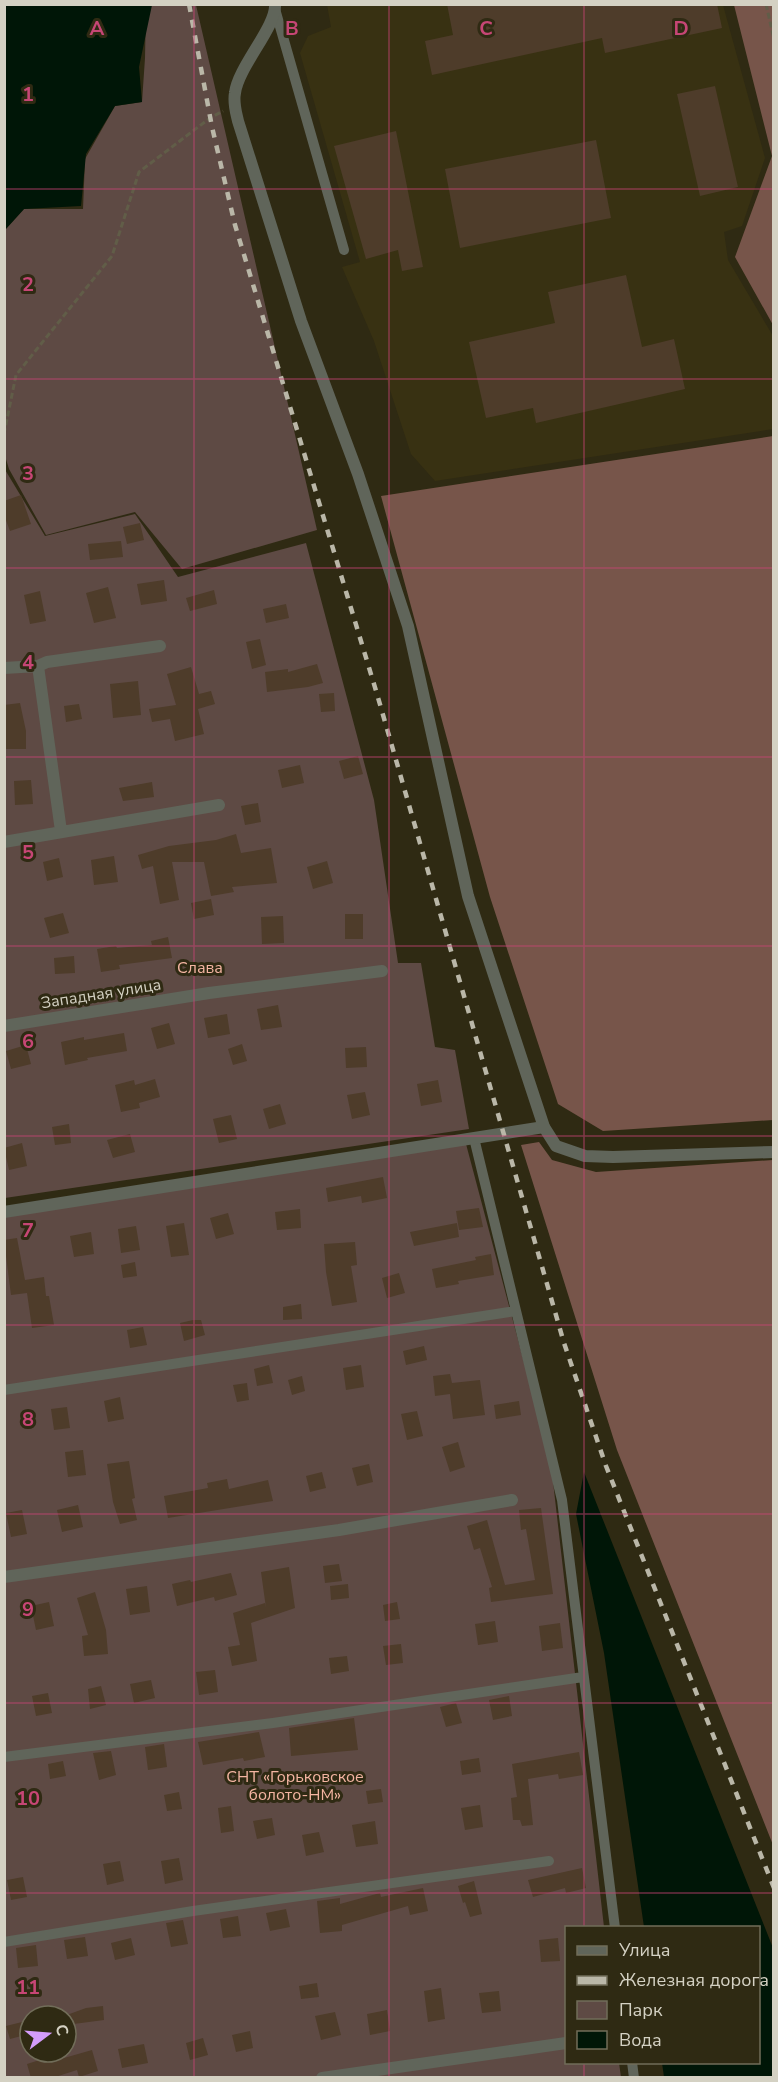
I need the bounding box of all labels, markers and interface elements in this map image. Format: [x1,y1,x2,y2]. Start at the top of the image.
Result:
text: A [90,15,105,42]
text: B [285,15,299,42]
text: C [479,15,493,42]
text: D [673,15,689,42]
text: 1 [22,81,34,108]
text: 2 [22,271,34,298]
text: 3 [22,460,34,487]
text: 4 [22,649,34,676]
text: 5 [22,839,34,866]
park label: Слава [177,957,223,979]
street label: Западная улица [39,974,163,1014]
text: 6 [22,1028,34,1055]
text: 7 [22,1217,34,1244]
text: 8 [22,1406,34,1433]
text: 9 [22,1596,34,1623]
park label: СНТ «Горьковское болото-НМ» [226,1766,364,1806]
text: 10 [16,1785,40,1812]
legend [565,1926,760,2064]
text: Улица [618,1938,670,1962]
text: Железная дорога [619,1968,769,1992]
text: 11 [16,1974,40,2001]
text: Парк [619,1998,663,2022]
north arrow [18,2004,78,2064]
text: С [49,2022,74,2039]
text: Вода [619,2028,662,2052]

